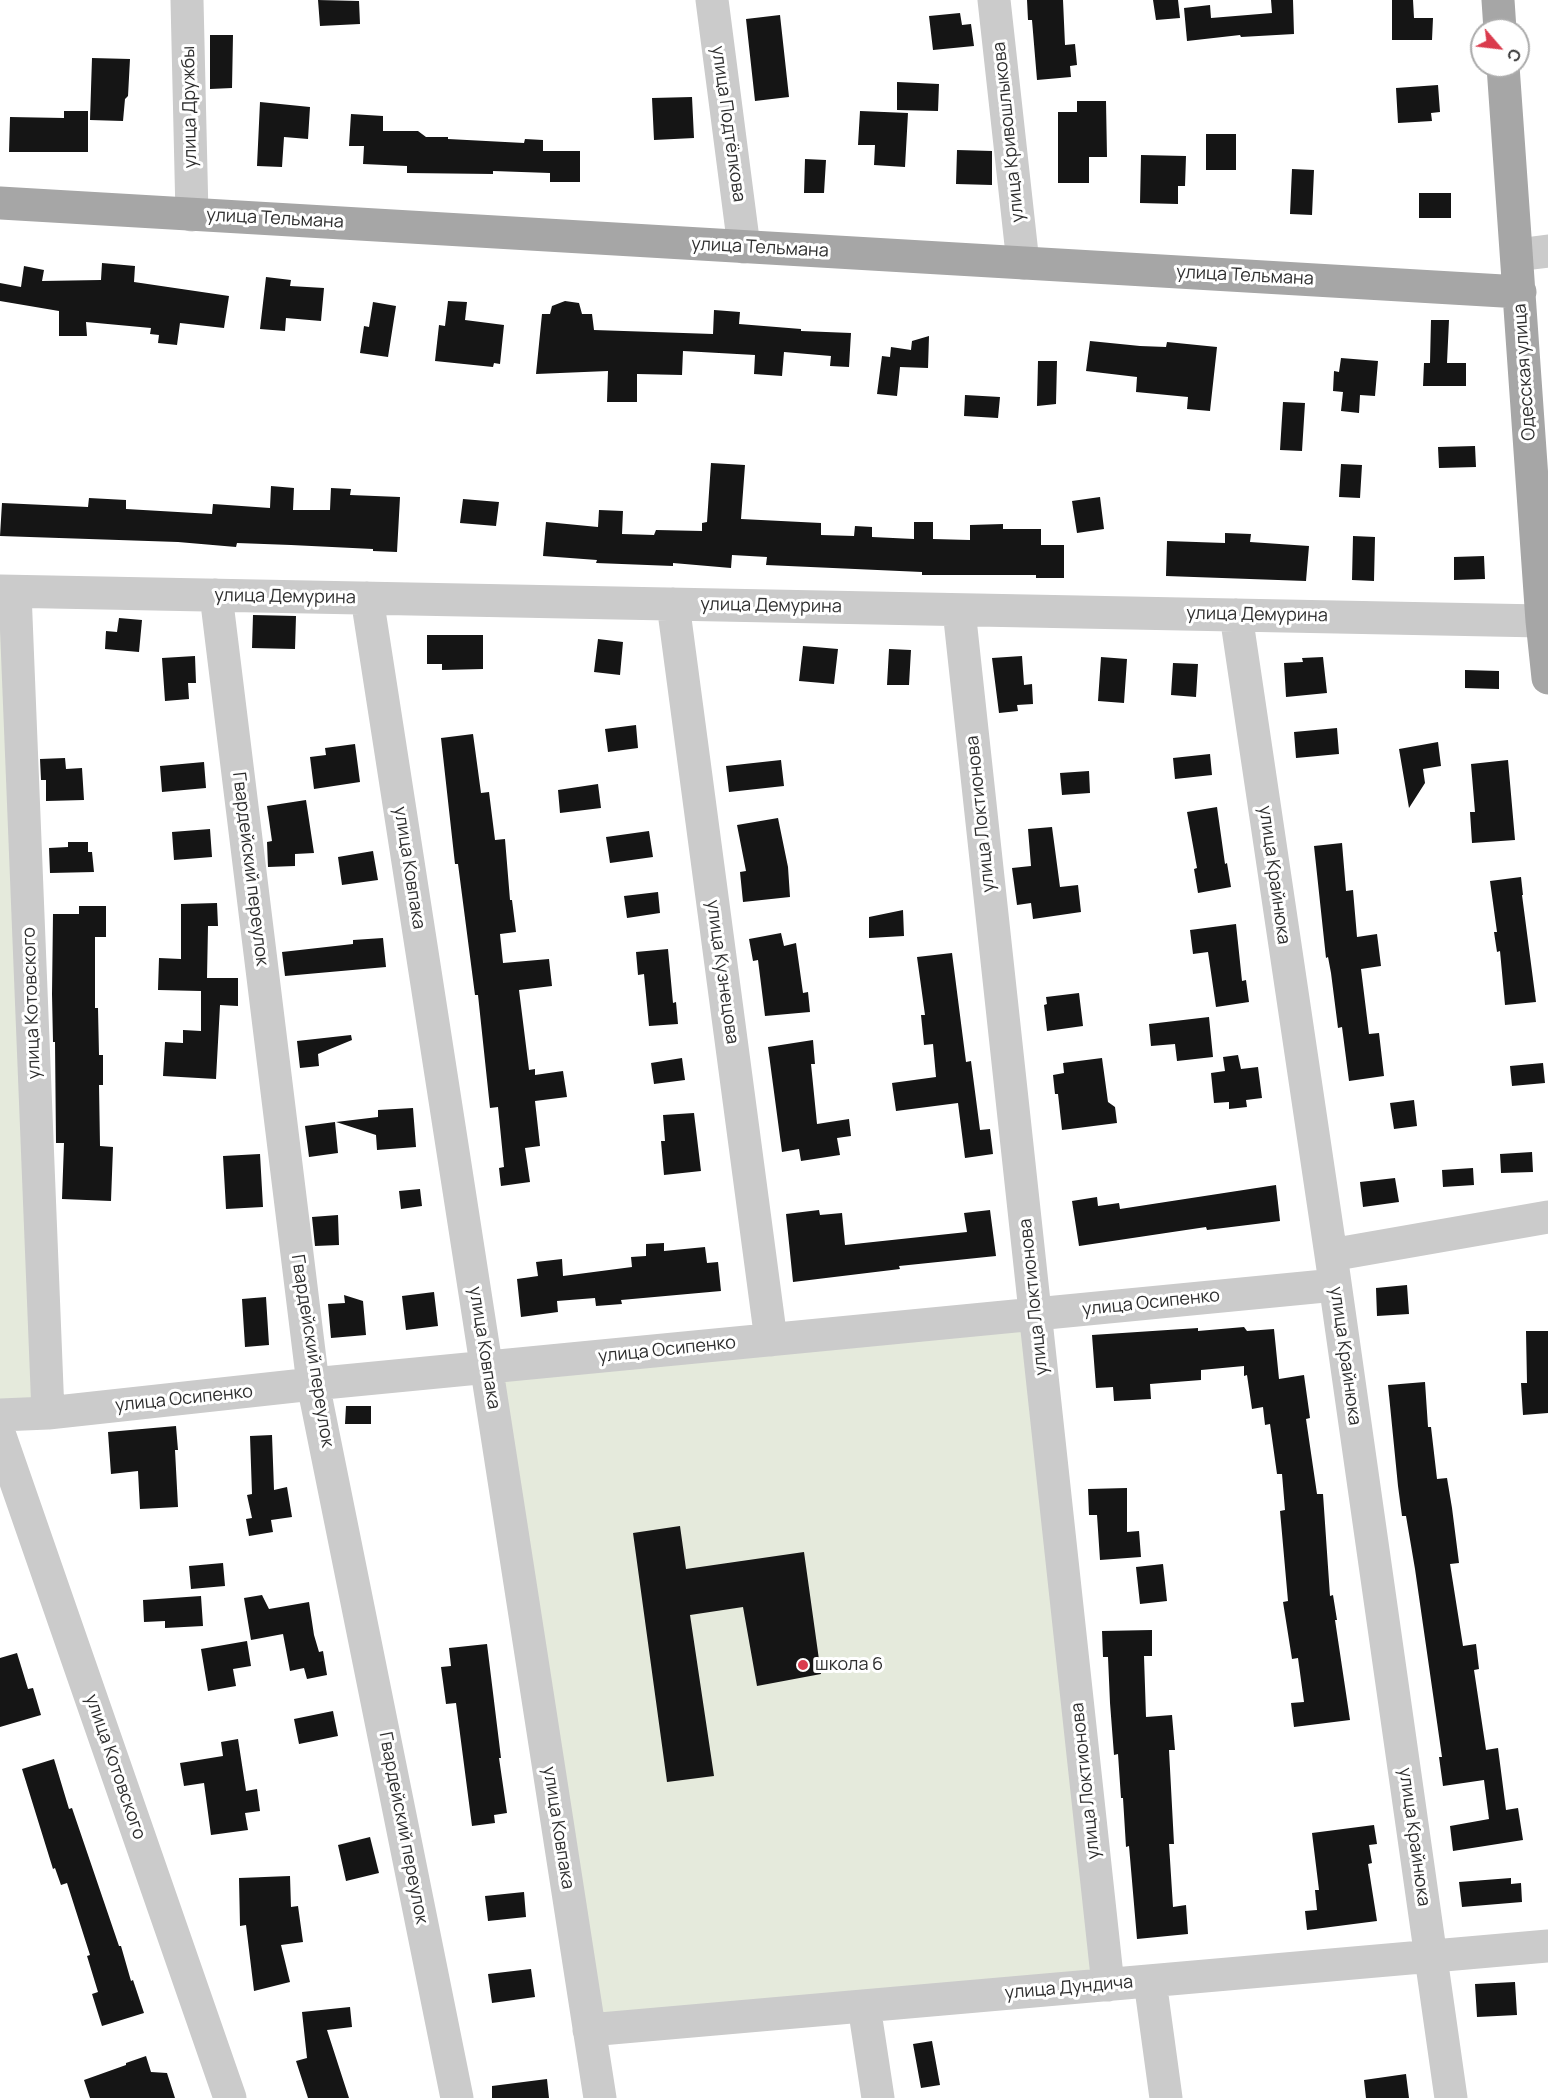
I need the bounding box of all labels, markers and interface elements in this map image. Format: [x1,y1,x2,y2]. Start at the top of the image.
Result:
north arrow [1470,18,1530,78]
street label: улица Кривошлыкова [989,41,1029,223]
street label: улица Дружбы [178,45,202,169]
street label: улица Подтёлкова [706,45,750,203]
text: С [1502,45,1527,66]
street label: улица Тельмана [206,205,344,233]
street label: улица Тельмана [691,234,829,262]
street label: улица Тельмана [1176,262,1314,290]
street label: Одесская улица [1509,303,1541,441]
street label: улица Демурина [214,585,356,609]
street label: улица Демурина [700,594,842,618]
street label: улица Демурина [1186,603,1328,627]
street label: улица Локтионова [962,735,1000,893]
street label: Гвардейский переулок [227,771,273,967]
street label: улица Крайнюка [1254,804,1294,946]
street label: улица Ковпака [389,805,429,931]
street label: улица Кузнецова [701,898,743,1046]
street label: улица Котовского [19,927,45,1079]
street label: улица Локтионова [1015,1218,1053,1376]
street label: Гвардейский переулок [286,1253,338,1449]
street label: улица Ковпака [464,1285,504,1411]
street label: улица Осипенко [1081,1285,1221,1321]
street label: улица Крайнюка [1325,1285,1365,1427]
street label: улица Осипенко [597,1332,737,1368]
street label: улица Осипенко [114,1381,254,1417]
place label: школа 6 [815,1654,883,1676]
marker: школа 6 [796,1658,810,1672]
street label: улица Котовского [80,1692,150,1842]
street label: улица Локтионова [1067,1702,1105,1860]
street label: Гвардейский переулок [374,1730,432,1926]
street label: улица Ковпака [538,1765,578,1891]
street label: улица Крайнюка [1394,1766,1434,1908]
street label: улица Дундича [1004,1972,1134,2004]

